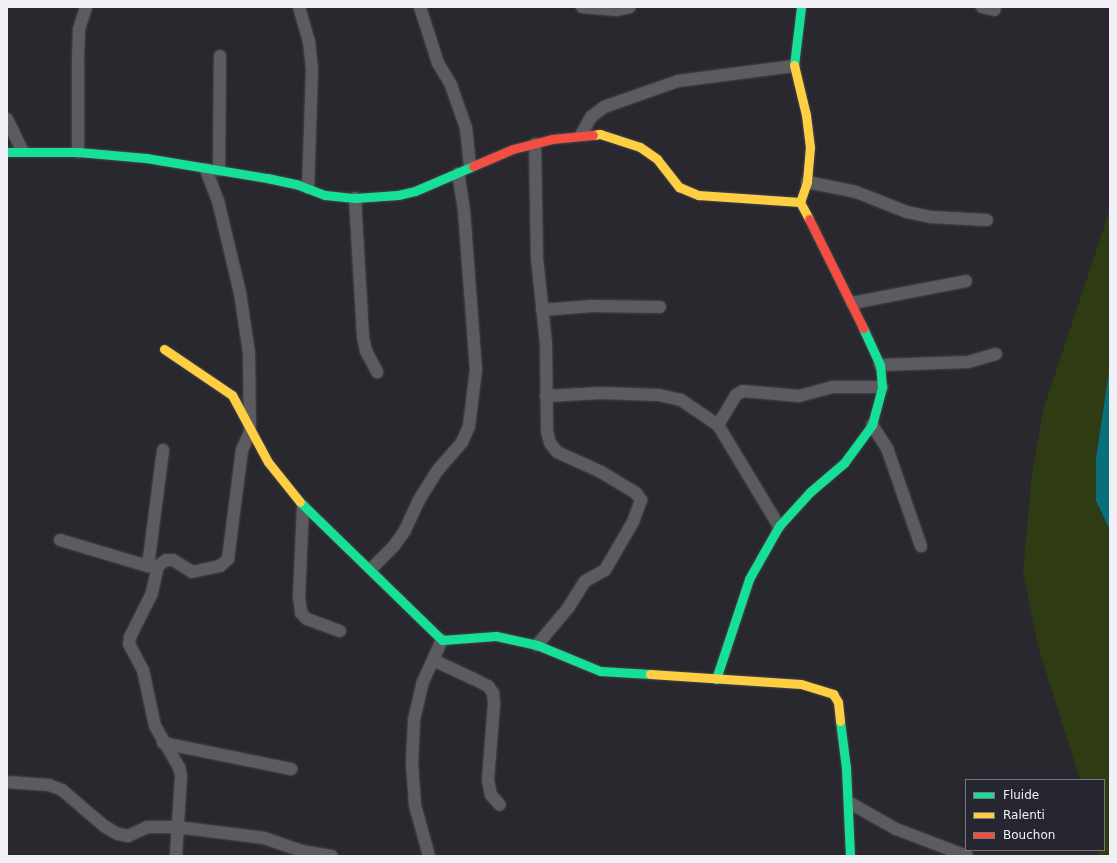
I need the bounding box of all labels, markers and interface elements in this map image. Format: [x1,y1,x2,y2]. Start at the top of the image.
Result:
legend [965,779,1105,851]
text: Fluide [1003,788,1039,802]
text: Ralenti [1003,808,1045,822]
text: Bouchon [1003,828,1055,842]

